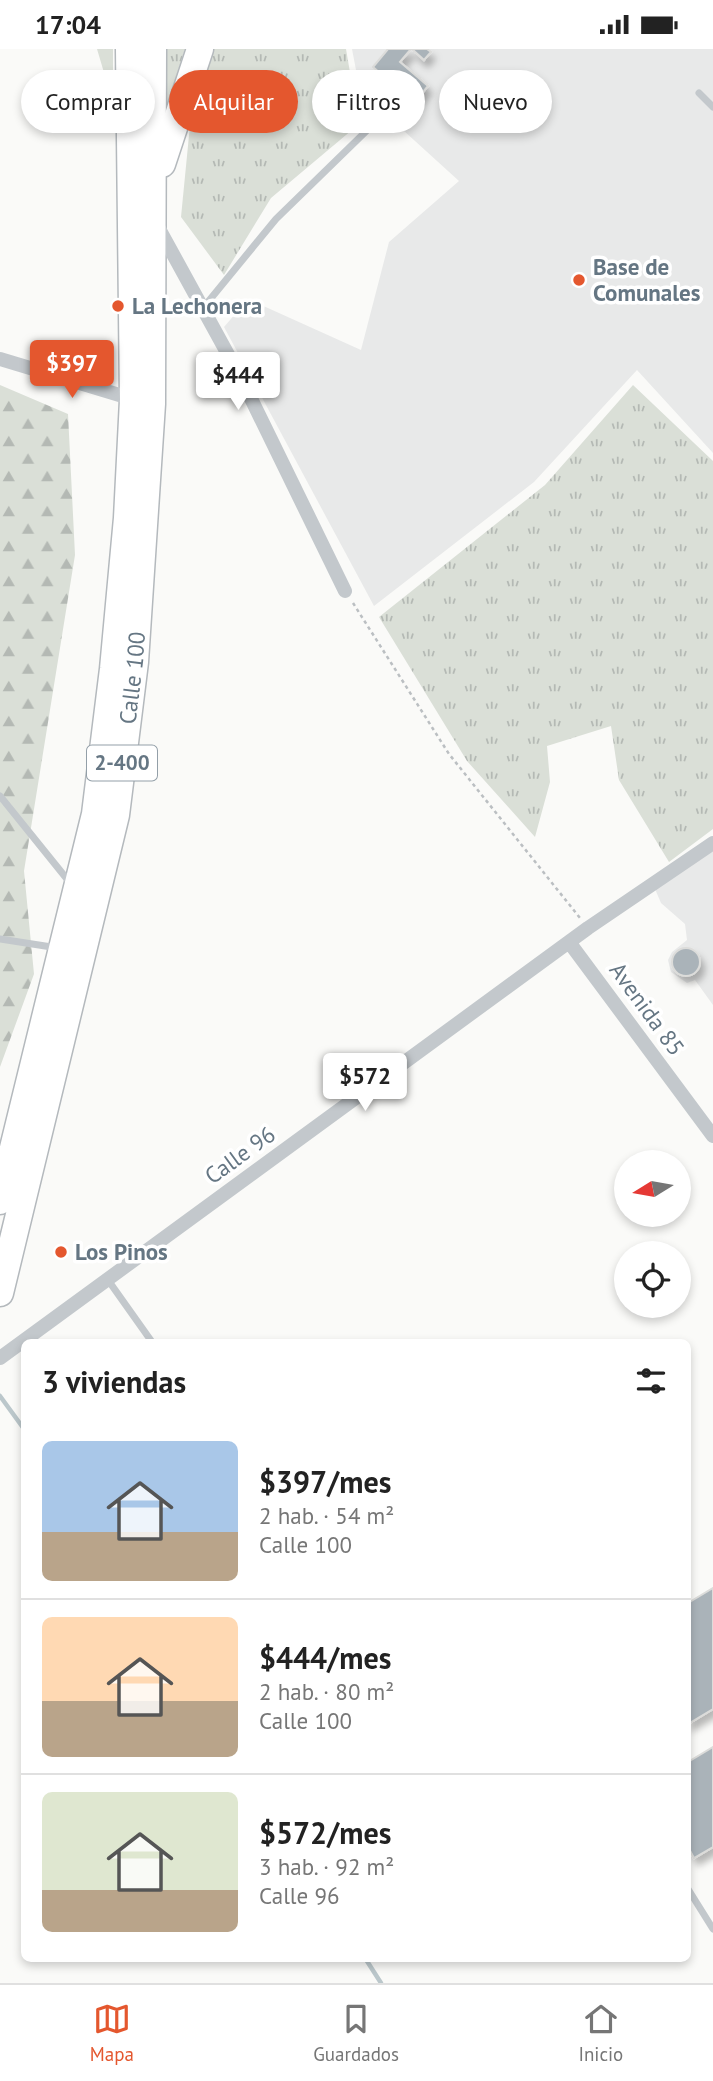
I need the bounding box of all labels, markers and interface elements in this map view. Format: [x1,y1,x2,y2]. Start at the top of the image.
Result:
text: 17:04 [35,8,101,41]
chip: Comprar [21,70,155,133]
chip: Alquilar [169,70,298,133]
chip: Filtros [312,70,425,133]
chip: Nuevo [439,70,552,133]
place label: Base de Comunales [593,252,701,307]
marker: Base de Comunales [571,272,587,288]
place label: La Lechonera [132,291,262,320]
marker: La Lechonera [110,298,126,314]
pin: $397 [31,341,113,400]
text: $397 [46,348,98,377]
pin: $444 [197,353,279,412]
text: $444 [212,360,264,389]
street label: Calle 100 [112,631,151,726]
road number: 2-400 [87,745,157,781]
street label: Avenida 85 [604,956,691,1061]
pin: $572 [324,1053,406,1113]
text: $572 [339,1061,391,1090]
street label: Calle 96 [199,1119,281,1190]
north arrow [614,1150,691,1227]
map controls [614,1150,691,1318]
place label: Los Pinos [75,1237,168,1266]
button: locate [614,1241,691,1318]
marker: Los Pinos [53,1244,69,1260]
text: 3 viviendas [42,1362,186,1401]
icon: filters [632,1362,670,1400]
text: $397/mes [259,1462,391,1501]
icon: home [98,1469,182,1553]
text: 2 hab. · 54 m² [259,1501,394,1530]
text: Calle 100 [259,1530,352,1559]
text: $444/mes [259,1638,391,1677]
icon: home [98,1645,182,1729]
text: 2 hab. · 80 m² [259,1677,394,1706]
text: Calle 100 [259,1706,352,1735]
text: $572/mes [259,1813,391,1852]
icon: home [98,1820,182,1904]
text: 3 hab. · 92 m² [259,1852,394,1881]
text: Calle 96 [259,1881,339,1910]
tab: Mapa [90,2000,134,2066]
tab: Guardados [313,2000,399,2066]
tab: Inicio [578,2000,623,2066]

